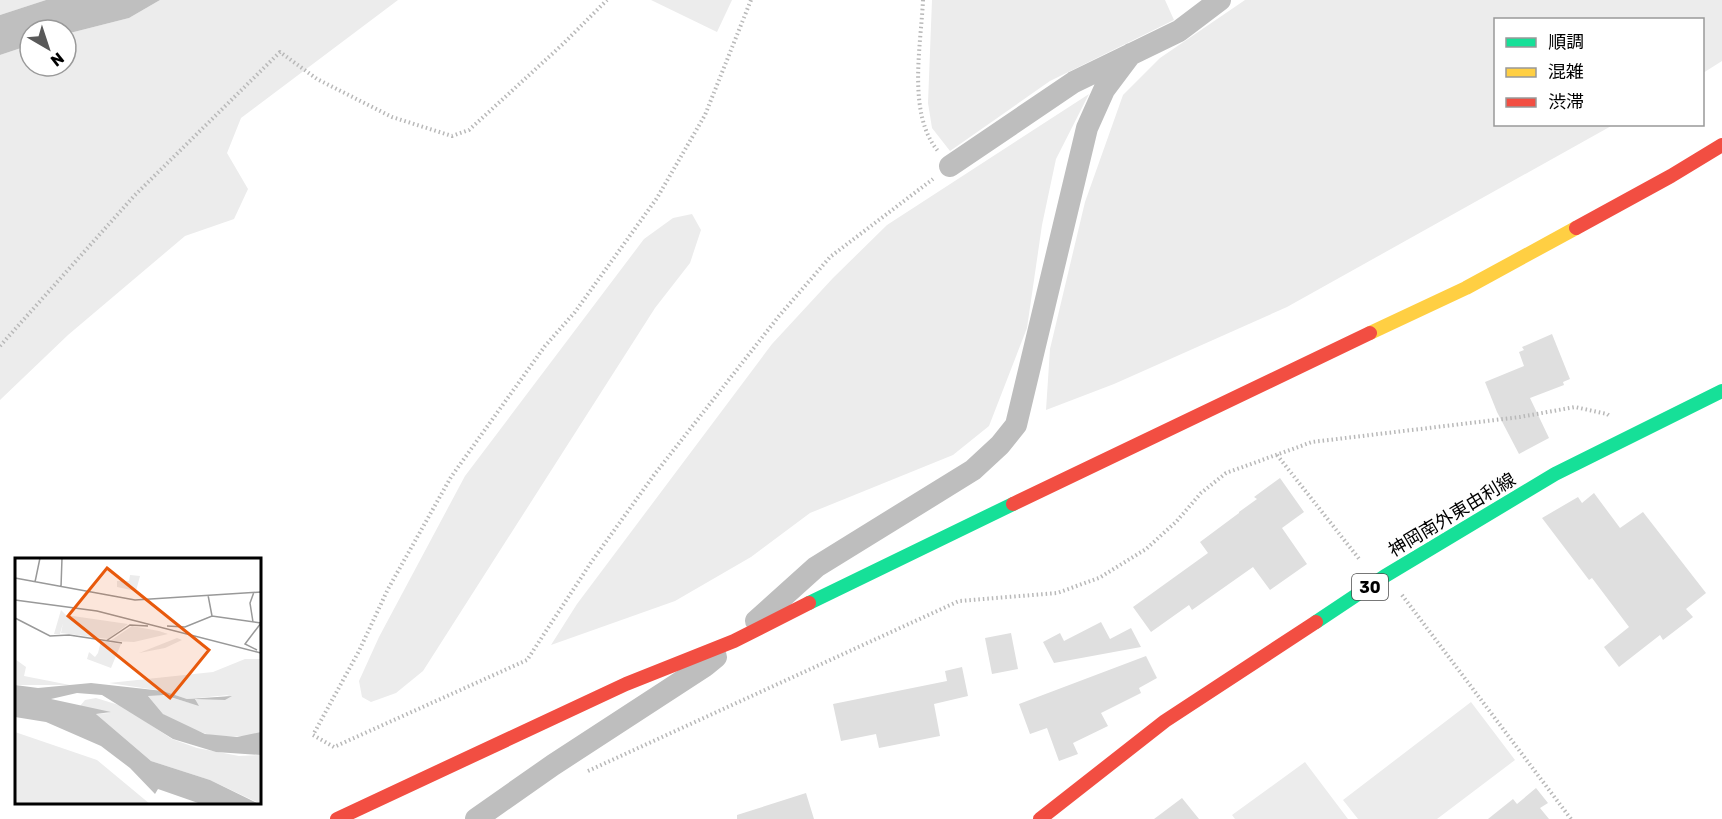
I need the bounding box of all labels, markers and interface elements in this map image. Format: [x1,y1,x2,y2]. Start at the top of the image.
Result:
north arrow [18,18,78,78]
legend [1494,18,1704,126]
text: 順調 [1548,31,1584,53]
text: N [47,48,68,70]
text: 混雑 [1548,61,1584,83]
text: 渋滞 [1548,91,1584,113]
street label: 神岡南外東由利線 [1385,468,1519,562]
inset map [15,558,261,804]
road number: 30 [1352,574,1388,600]

